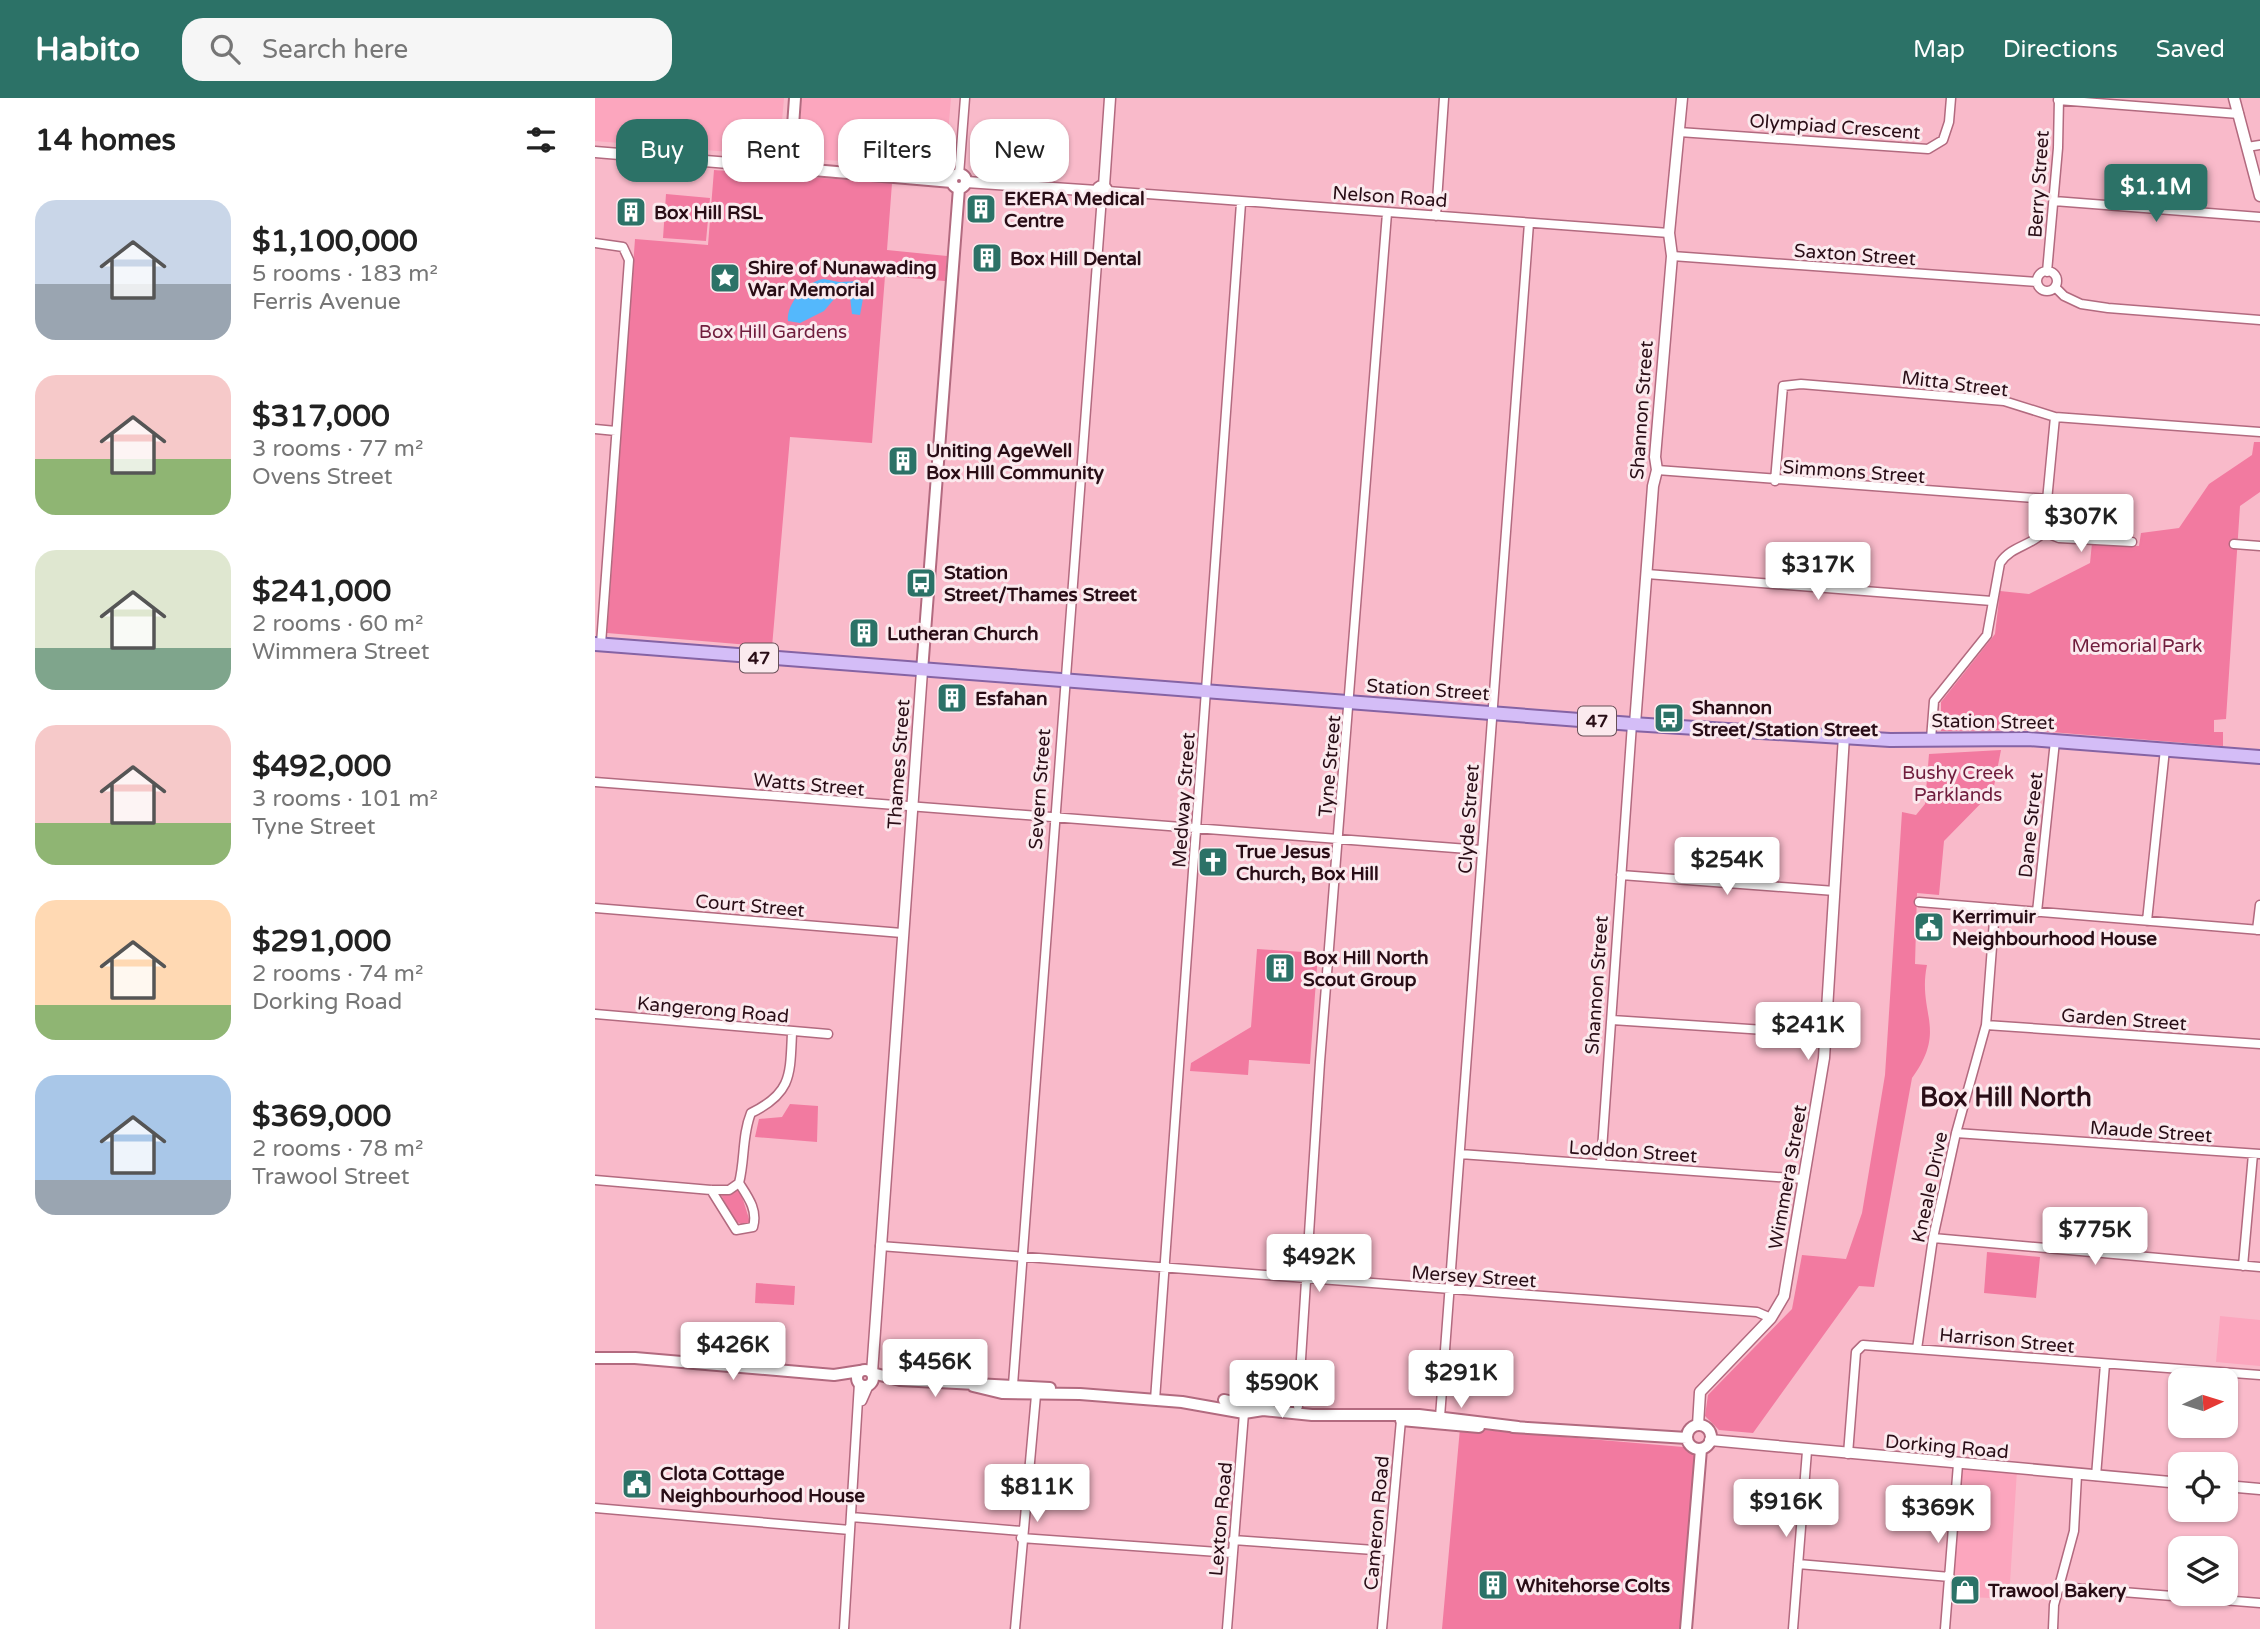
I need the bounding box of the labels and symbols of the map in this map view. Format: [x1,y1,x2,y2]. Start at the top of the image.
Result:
street label: Olympiad Crescent [1749,110,1921,144]
street label: Berry Street [2024,130,2054,239]
pin: $1.1M [2107,164,2205,224]
street label: Nelson Road [1332,182,1448,212]
place label: EKERA Medical Centre [1004,188,1145,232]
building icon: EKERA Medical Centre [964,192,998,226]
building icon: Box Hill RSL [614,195,648,229]
place label: Box Hill RSL [654,202,764,224]
street label: Saxton Street [1793,240,1917,270]
building icon: Box Hill Dental [970,241,1004,275]
place label: Box Hill Dental [1010,248,1142,270]
place label: Shire of Nunawading War Memorial [748,257,937,301]
place icon: Shire of Nunawading War Memorial [708,261,742,295]
park label: Box Hill Gardens [699,321,847,343]
street label: Shannon Street [1626,340,1658,480]
street label: Mitta Street [1900,367,2009,401]
place label: Uniting AgeWell Box HIll Community [926,440,1105,485]
building icon: Uniting AgeWell Box HIll Community [886,444,920,478]
street label: Simmons Street [1782,456,1926,488]
pin: $307K [2032,494,2130,554]
pin: $317K [1769,542,1867,602]
place label: Station Street/Thames Street [944,562,1138,606]
bus stop icon: Station Street/Thames Street [904,566,938,600]
building icon: Lutheran Church [847,616,881,650]
place label: Lutheran Church [887,623,1039,645]
park label: Memorial Park [2072,635,2202,657]
road number: 47 [740,644,778,672]
street label: Station Street [1366,675,1490,705]
building icon: Esfahan [935,681,969,715]
place label: Esfahan [975,688,1048,710]
place label: Shannon Street/Station Street [1692,697,1879,741]
street label: Thames Street [883,698,915,830]
bus stop icon: Shannon Street/Station Street [1652,701,1686,735]
road number: 47 [1578,706,1616,736]
street label: Station Street [1931,710,2055,734]
street label: Tyne Street [1315,714,1345,818]
street label: Severn Street [1025,728,1055,850]
street label: Medway Street [1168,732,1200,869]
park label: Bushy Creek Parklands [1902,762,2014,806]
street label: Clyde Street [1454,763,1484,875]
street label: Watts Street [752,769,866,801]
street label: Dane Street [2014,771,2047,879]
pin: $254K [1678,838,1776,897]
place label: True Jesus Church, Box Hill [1235,841,1379,885]
church icon: True Jesus Church, Box Hill [1196,845,1230,879]
street label: Court Street [694,890,806,922]
place label: Kerrimuir Neighbourhood House [1952,906,2157,951]
public building icon: Kerrimuir Neighbourhood House [1912,910,1946,944]
street label: Shannon Street [1581,915,1613,1055]
place label: Box Hill North Scout Group [1303,947,1429,992]
building icon: Box Hill North Scout Group [1263,951,1297,985]
street label: Kangerong Road [636,992,790,1028]
pin: $241K [1759,1002,1857,1062]
street label: Garden Street [2061,1005,2187,1035]
district label: Box Hill North [1920,1082,2092,1113]
street label: Wimmera Street [1764,1103,1812,1251]
street label: Maude Street [2089,1117,2213,1147]
street label: Kneale Drive [1907,1130,1952,1245]
street label: Loddon Street [1568,1137,1698,1167]
pin: $775K [2046,1208,2144,1267]
pin: $492K [1270,1234,1368,1294]
street label: Mersey Street [1411,1262,1537,1292]
pin: $426K [684,1322,782,1382]
street label: Harrison Street [1938,1324,2076,1358]
pin: $456K [886,1340,984,1399]
pin: $291K [1412,1350,1510,1410]
pin: $590K [1233,1360,1331,1420]
north arrow [2168,1368,2238,1438]
street label: Dorking Road [1884,1431,2010,1463]
street label: Cameron Road [1360,1455,1394,1591]
street label: Lexton Road [1205,1461,1237,1577]
place label: Clota Cottage Neighbourhood House [660,1463,865,1508]
pin: $811K [988,1464,1086,1524]
public building icon: Clota Cottage Neighbourhood House [620,1467,654,1501]
pin: $916K [1737,1480,1835,1539]
pin: $369K [1889,1486,1987,1545]
building icon: Whitehorse Colts [1476,1568,1510,1602]
shop icon: Trawool Bakery [1948,1573,1982,1607]
place label: Whitehorse Colts [1516,1575,1670,1597]
place label: Trawool Bakery [1987,1580,2127,1603]

